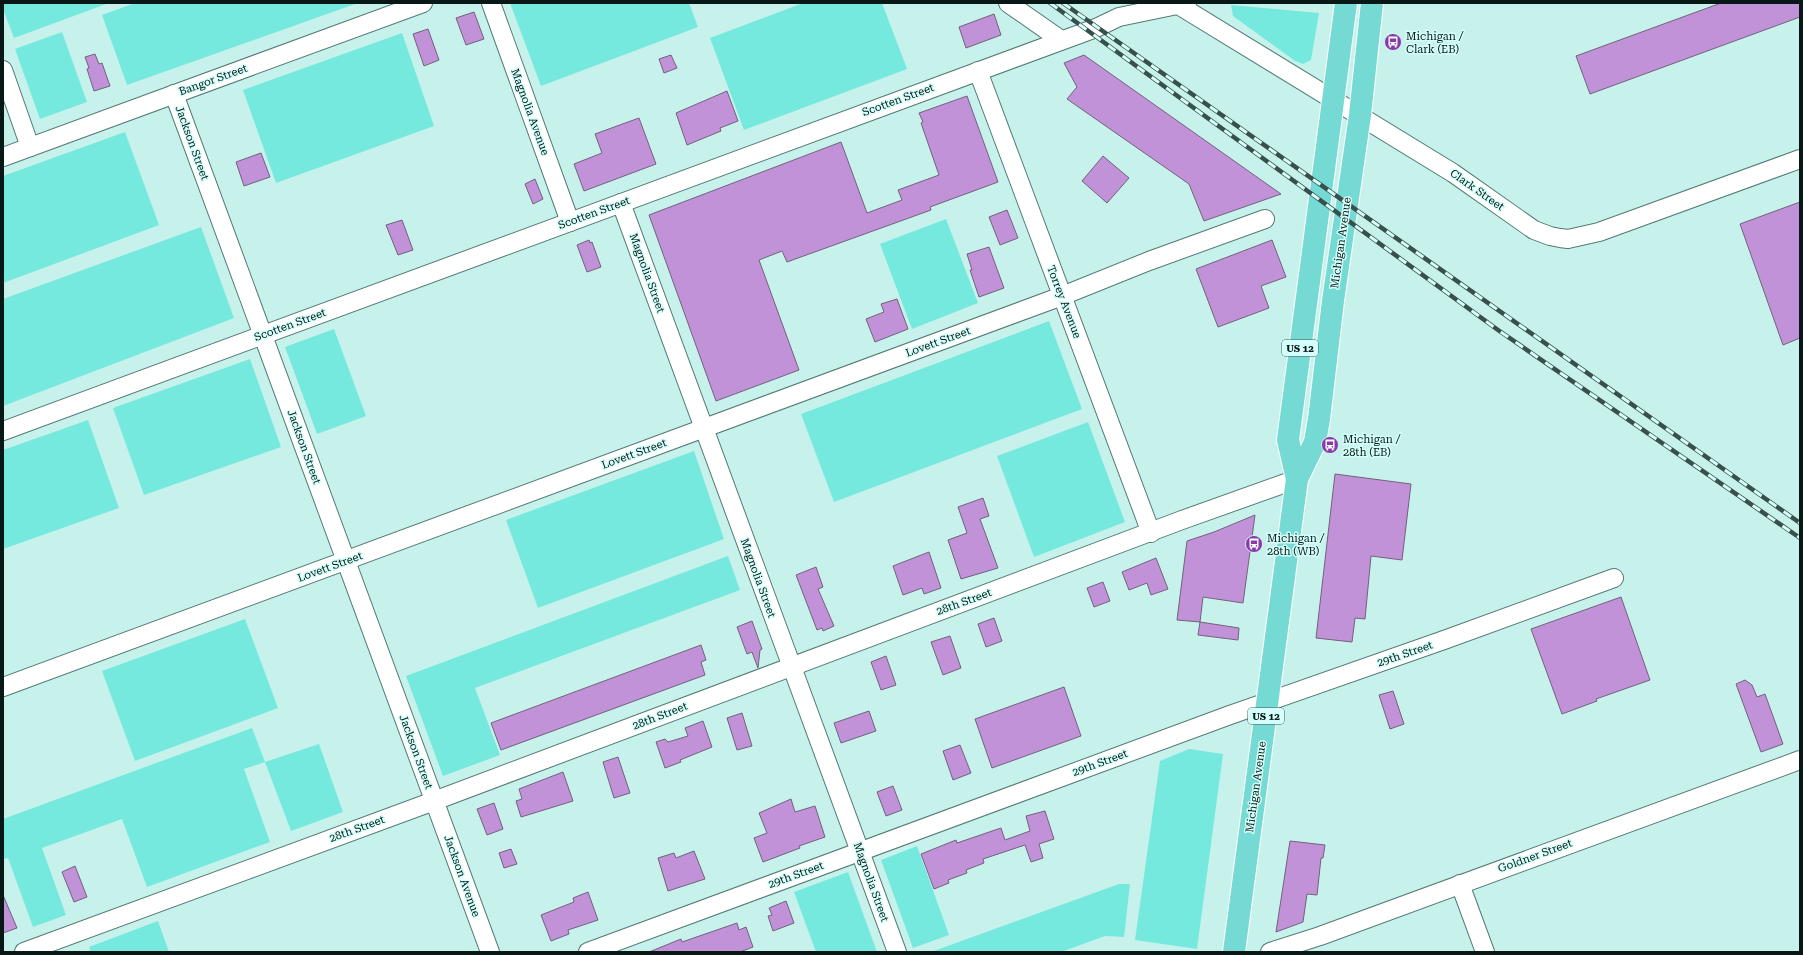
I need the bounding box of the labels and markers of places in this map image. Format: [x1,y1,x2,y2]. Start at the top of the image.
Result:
place label: Michigan / Clark (EB) [1406,30,1464,56]
bus stop icon: Michigan / Clark (EB) [1383,32,1403,52]
place label: Michigan / 28th (EB) [1343,433,1401,459]
bus stop icon: Michigan / 28th (EB) [1320,435,1340,455]
place label: Michigan / 28th (WB) [1267,532,1325,558]
bus stop icon: Michigan / 28th (WB) [1244,534,1264,554]

